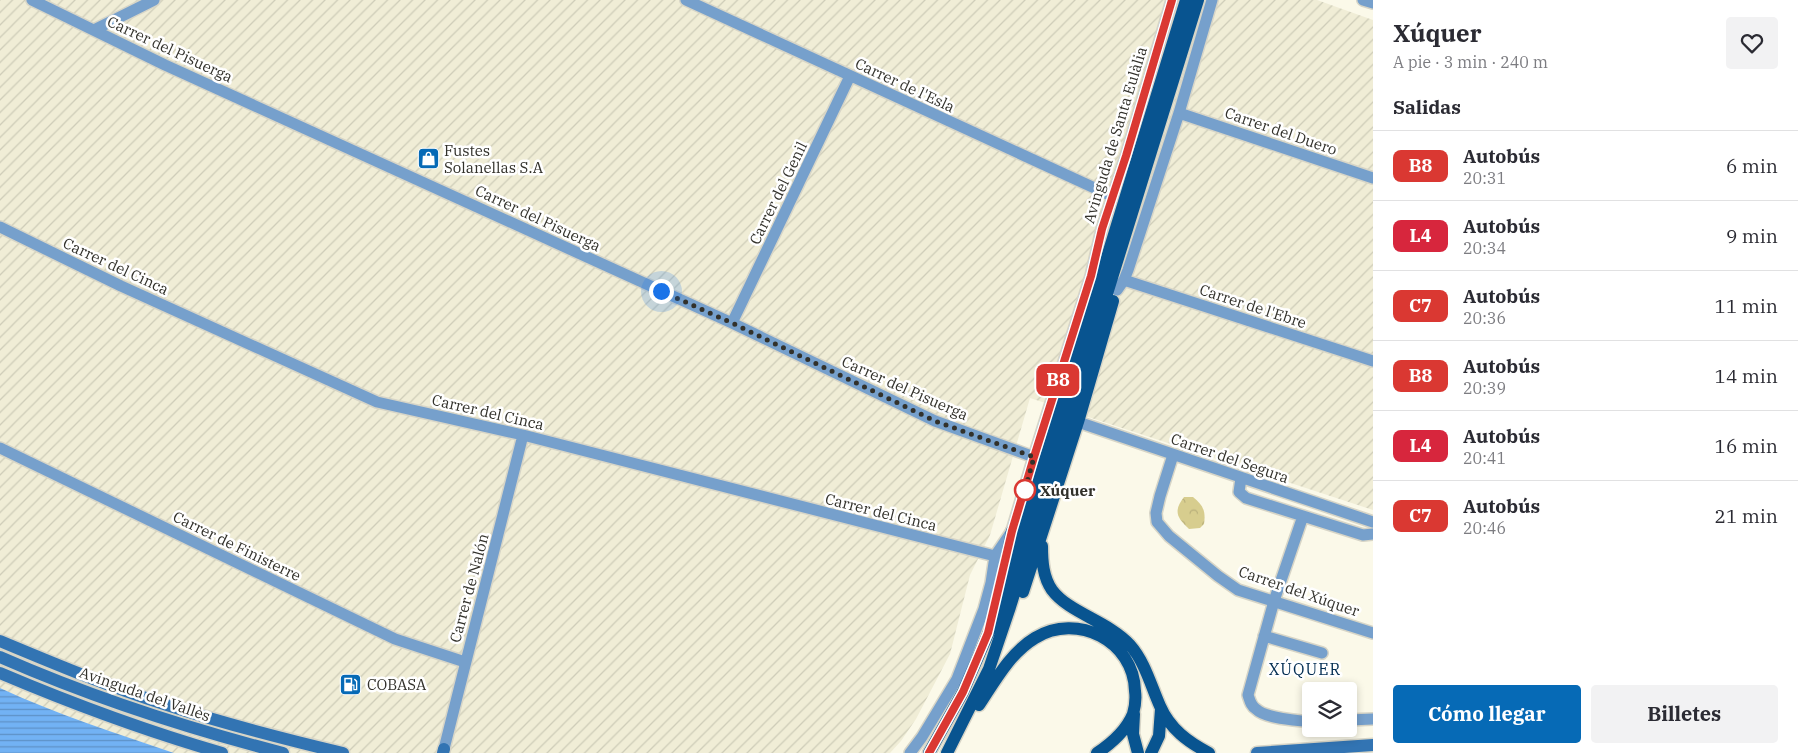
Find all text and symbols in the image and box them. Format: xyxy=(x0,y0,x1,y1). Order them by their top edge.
street label: Carrer del Pisuerga xyxy=(104,12,236,86)
text: Xúquer xyxy=(1393,17,1481,49)
button: heart xyxy=(1726,17,1778,69)
street label: Avinguda de Santa Eulàlia xyxy=(1079,44,1151,226)
text: A pie · 3 min · 240 m xyxy=(1393,52,1548,72)
street label: Carrer de l'Esla xyxy=(852,54,958,116)
text: Salidas xyxy=(1393,95,1461,119)
street label: Carrer del Duero xyxy=(1222,103,1340,159)
street label: Carrer del Genil xyxy=(745,138,811,248)
place label: Fustes Solanellas S.A xyxy=(444,141,544,177)
text: Autobús xyxy=(1463,144,1540,168)
shop icon: Fustes Solanellas S.A xyxy=(416,147,440,171)
text: B8 xyxy=(1409,154,1432,177)
text: 6 min xyxy=(1726,154,1778,178)
text: 20:31 xyxy=(1463,168,1506,188)
street label: Carrer del Pisuerga xyxy=(472,181,604,255)
text: Autobús xyxy=(1463,214,1540,238)
text: L4 xyxy=(1410,224,1431,247)
text: 9 min xyxy=(1726,224,1778,248)
street label: Carrer del Cinca xyxy=(60,233,172,299)
text: 20:34 xyxy=(1463,238,1506,258)
your location xyxy=(649,279,674,304)
street label: Carrer de l'Ebre xyxy=(1197,280,1309,332)
text: Autobús xyxy=(1463,284,1540,308)
text: C7 xyxy=(1409,294,1432,317)
text: 11 min xyxy=(1715,294,1778,318)
text: 20:36 xyxy=(1463,308,1506,328)
street label: Carrer del Pisuerga xyxy=(839,352,971,424)
text: Autobús xyxy=(1463,354,1540,378)
line badge: B8 xyxy=(1036,364,1080,396)
text: B8 xyxy=(1409,364,1432,387)
text: 14 min xyxy=(1715,364,1778,388)
text: B8 xyxy=(1046,368,1070,391)
text: 20:39 xyxy=(1463,378,1506,398)
street label: Carrer del Cinca xyxy=(430,390,546,434)
text: Autobús xyxy=(1463,424,1540,448)
street label: Carrer del Segura xyxy=(1169,429,1291,487)
text: L4 xyxy=(1410,434,1431,457)
text: 16 min xyxy=(1715,434,1778,458)
text: 20:41 xyxy=(1463,448,1506,468)
marker: Xúquer xyxy=(1014,479,1036,501)
place label: Xúquer xyxy=(1040,481,1096,500)
street label: Carrer del Cinca xyxy=(823,489,939,535)
text: Autobús xyxy=(1463,494,1540,518)
text: C7 xyxy=(1409,504,1432,527)
text: 21 min xyxy=(1715,504,1778,528)
street label: Carrer de Finisterre xyxy=(170,507,304,585)
text: 20:46 xyxy=(1463,518,1506,538)
street label: Carrer de Nalón xyxy=(445,531,493,645)
street label: Carrer del Xúquer xyxy=(1236,561,1362,621)
district label: XÚQUER xyxy=(1269,658,1341,679)
street label: Avinguda del Vallès xyxy=(77,663,213,725)
fuel station icon: COBASA xyxy=(339,672,363,696)
place label: COBASA xyxy=(367,675,427,694)
map controls xyxy=(1302,682,1357,737)
button: layers xyxy=(1302,682,1357,737)
button: Cómo llegar xyxy=(1393,685,1581,743)
button: Billetes xyxy=(1591,685,1778,743)

